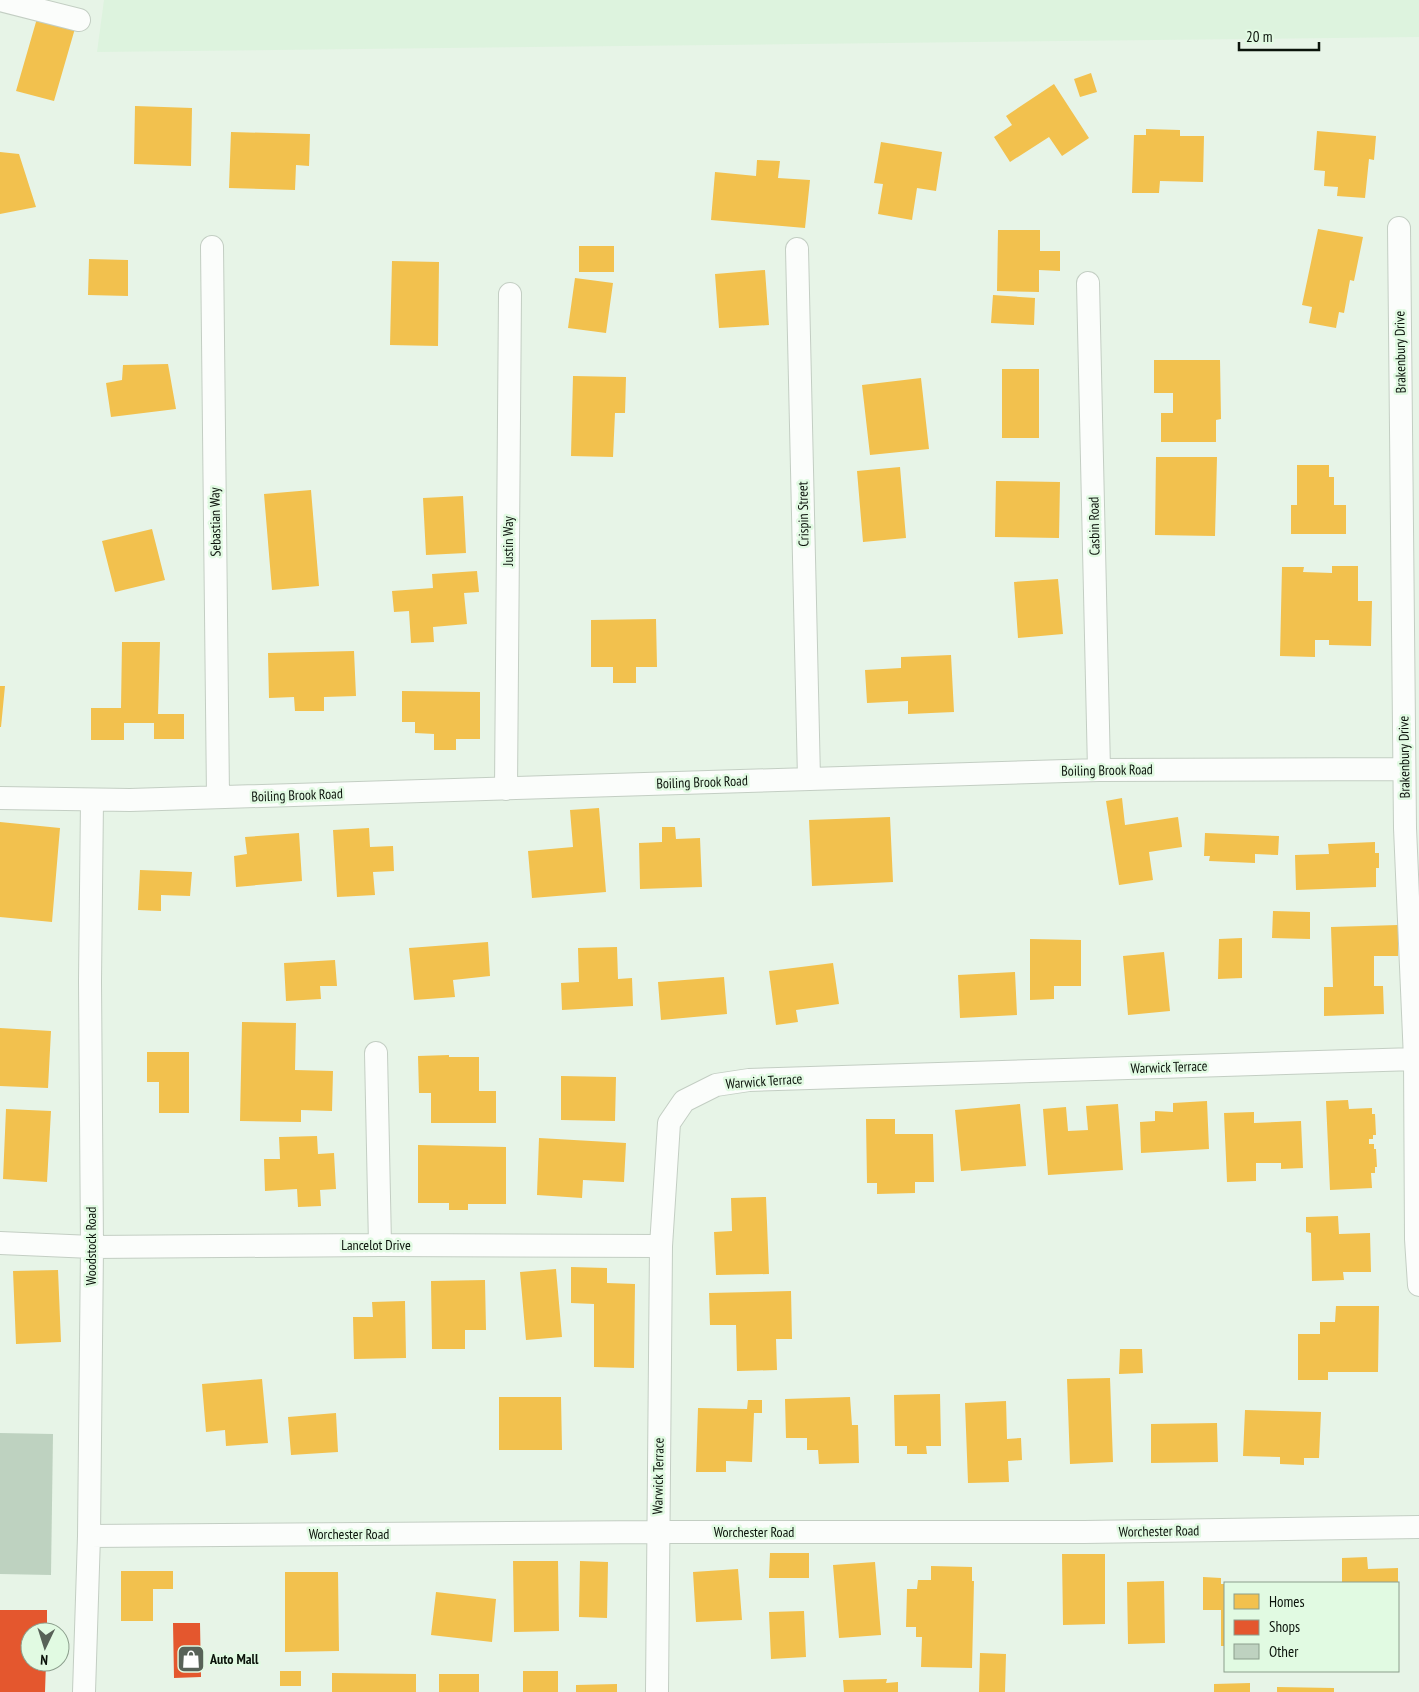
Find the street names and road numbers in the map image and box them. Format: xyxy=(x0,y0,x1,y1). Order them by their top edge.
street label: Brakenbury Drive xyxy=(1390,310,1410,393)
street label: Crispin Street xyxy=(793,481,813,547)
street label: Sebastian Way xyxy=(205,486,225,557)
street label: Casbin Road xyxy=(1084,497,1104,555)
street label: Justin Way xyxy=(499,515,517,567)
street label: Brakenbury Drive xyxy=(1394,715,1414,798)
street label: Boiling Brook Road xyxy=(1061,760,1153,780)
street label: Boiling Brook Road xyxy=(656,771,748,793)
street label: Boiling Brook Road xyxy=(251,784,343,806)
street label: Warwick Terrace xyxy=(1130,1057,1208,1077)
street label: Warwick Terrace xyxy=(725,1069,803,1093)
street label: Woodstock Road xyxy=(82,1207,100,1285)
street label: Lancelot Drive xyxy=(341,1236,411,1254)
street label: Warwick Terrace xyxy=(648,1437,668,1515)
street label: Worchester Road xyxy=(1119,1521,1199,1541)
street label: Worchester Road xyxy=(714,1523,794,1541)
street label: Worchester Road xyxy=(309,1525,389,1543)

